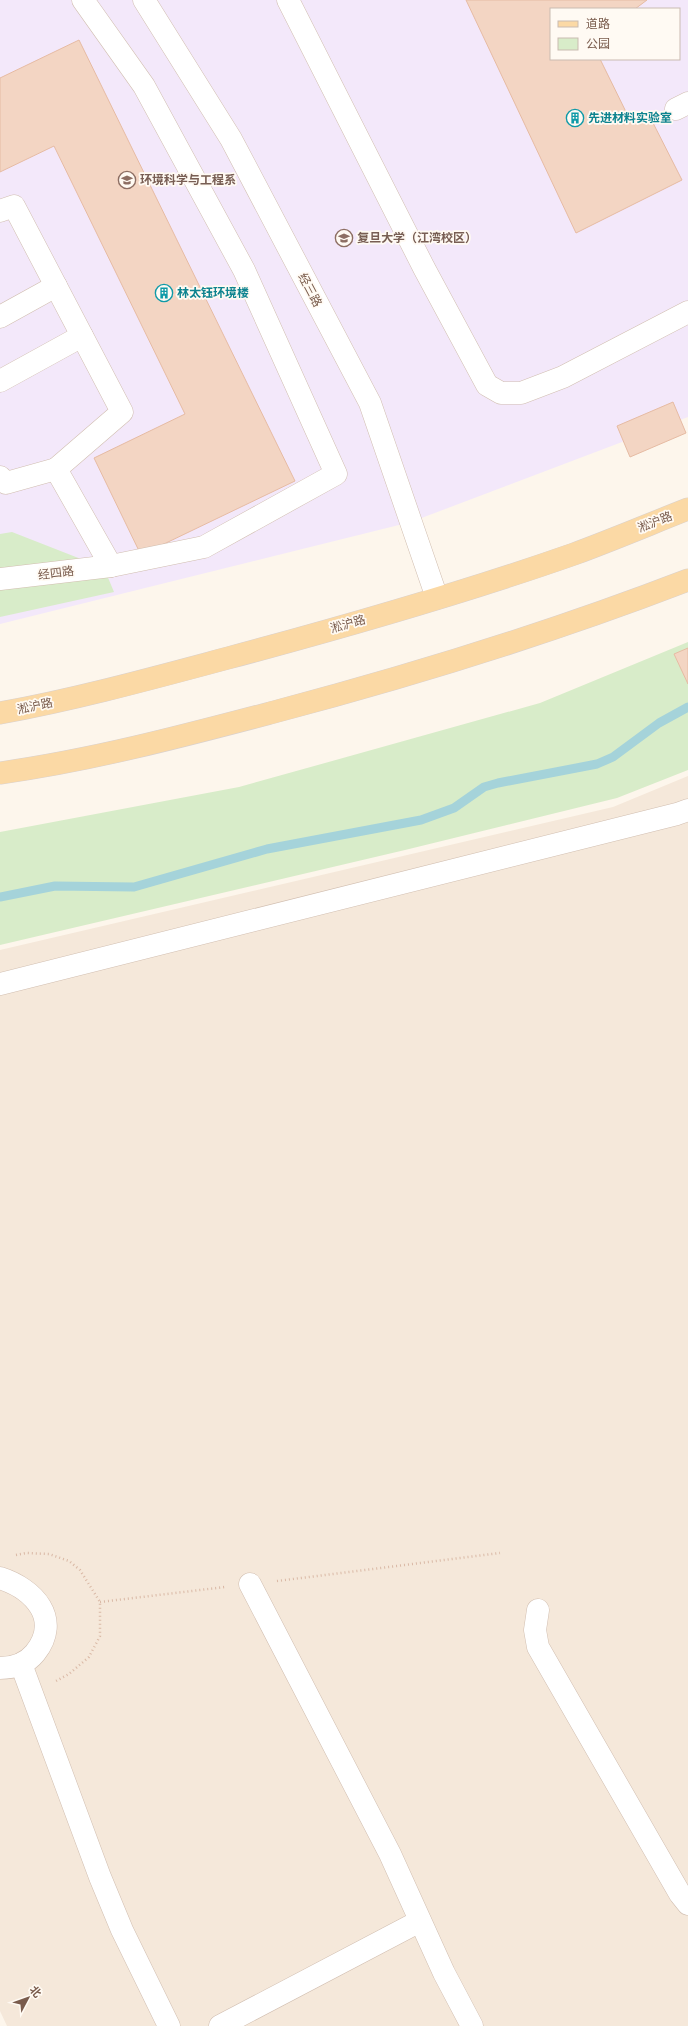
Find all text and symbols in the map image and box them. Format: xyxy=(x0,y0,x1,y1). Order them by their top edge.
legend xyxy=(550,8,680,60)
text: 道路 xyxy=(586,17,610,31)
text: 公园 xyxy=(586,37,610,51)
building icon: 先进材料实验室 xyxy=(565,108,585,128)
place label: 先进材料实验室 xyxy=(588,111,672,125)
school or university icon: 环境科学与工程系 xyxy=(117,170,137,190)
place label: 环境科学与工程系 xyxy=(140,173,236,187)
school or university icon: 复旦大学（江湾校区） xyxy=(334,228,354,248)
place label: 复旦大学（江湾校区） xyxy=(357,231,477,245)
street label: 经三路 xyxy=(295,271,325,309)
building icon: 林太钰环境楼 xyxy=(154,283,174,303)
place label: 林太钰环境楼 xyxy=(177,286,249,300)
street label: 淞沪路 xyxy=(636,509,674,535)
street label: 经四路 xyxy=(37,564,75,582)
street label: 淞沪路 xyxy=(329,612,367,636)
street label: 淞沪路 xyxy=(16,695,54,717)
north arrow xyxy=(8,1978,48,2018)
text: 北 xyxy=(27,1983,44,2000)

